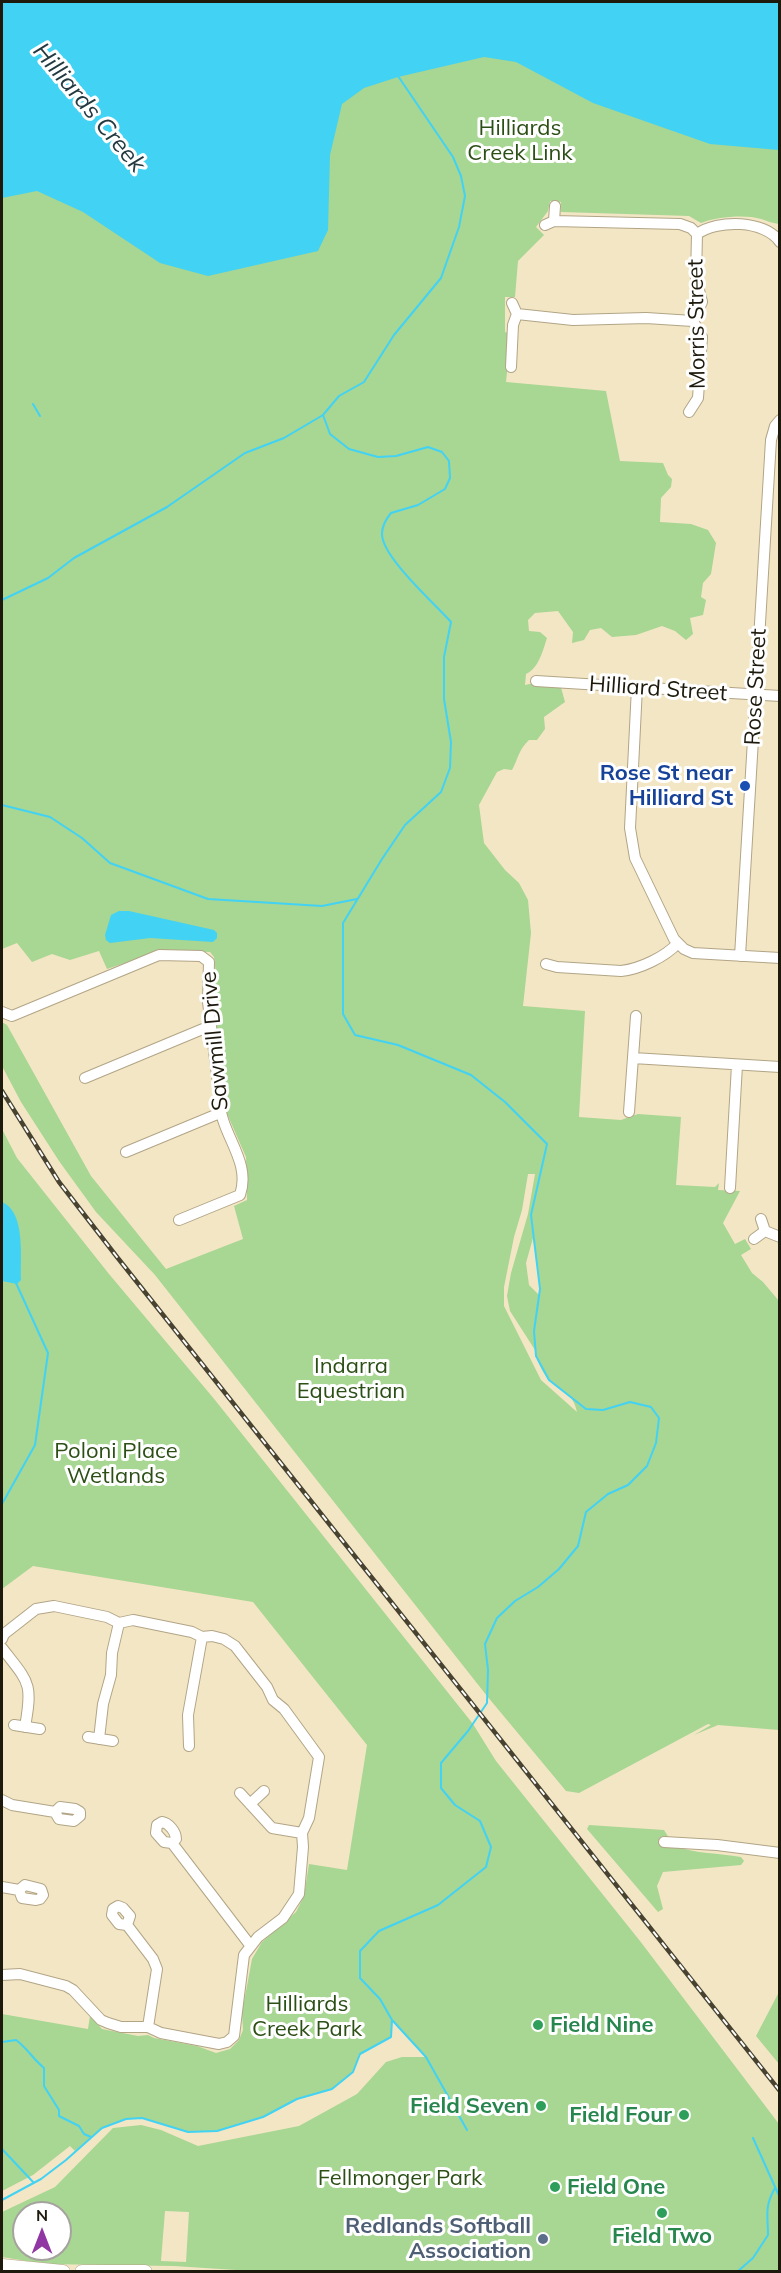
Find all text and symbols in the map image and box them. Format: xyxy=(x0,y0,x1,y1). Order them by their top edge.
water label: Hilliards Creek xyxy=(26,37,152,179)
park label: Hilliards Creek Link xyxy=(467,115,573,166)
street label: Morris Street xyxy=(683,259,711,389)
street label: Rose Street xyxy=(740,628,772,746)
street label: Hilliard Street xyxy=(588,671,728,707)
place label: Rose St near Hilliard St xyxy=(600,760,733,812)
marker: Rose St near Hilliard St xyxy=(738,779,752,793)
street label: Sawmill Drive xyxy=(196,970,234,1112)
park label: Indarra Equestrian xyxy=(297,1353,405,1404)
park label: Poloni Place Wetlands xyxy=(54,1438,178,1490)
park label: Hilliards Creek Park xyxy=(252,1991,362,2042)
place label: Field Nine xyxy=(550,2012,653,2038)
marker: Field Nine xyxy=(531,2018,545,2032)
place label: Field Seven xyxy=(410,2093,529,2119)
marker: Field Seven xyxy=(534,2099,548,2113)
place label: Field Four xyxy=(569,2102,672,2128)
marker: Field Four xyxy=(677,2108,691,2122)
park label: Fellmonger Park xyxy=(318,2165,482,2191)
place label: Field One xyxy=(567,2174,665,2200)
marker: Field One xyxy=(548,2180,562,2194)
north arrow xyxy=(12,2201,72,2261)
text: N xyxy=(36,2205,48,2225)
marker: Field Two xyxy=(655,2206,669,2220)
place label: Redlands Softball Association xyxy=(345,2213,531,2264)
place label: Field Two xyxy=(612,2223,712,2249)
marker: Redlands Softball Association xyxy=(536,2232,550,2246)

